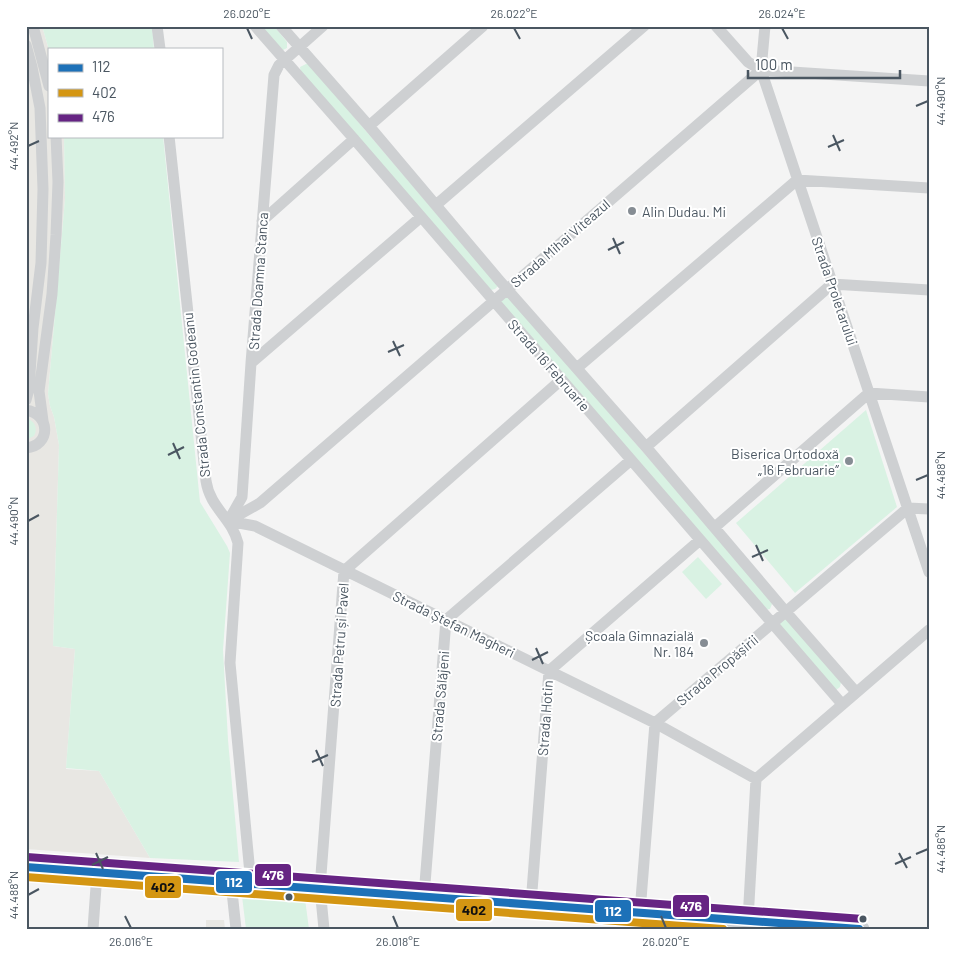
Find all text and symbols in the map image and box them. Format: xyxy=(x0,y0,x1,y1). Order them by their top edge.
text: 26.020°E xyxy=(223,6,271,20)
text: 26.022°E xyxy=(490,6,538,20)
text: 26.024°E xyxy=(758,6,806,20)
legend xyxy=(48,48,222,138)
scale bar xyxy=(748,48,900,80)
text: 100 m xyxy=(755,55,793,73)
text: 112 xyxy=(92,57,111,75)
text: 44.490°N xyxy=(933,77,947,125)
text: 402 xyxy=(92,83,117,101)
text: 476 xyxy=(92,107,115,125)
text: 44.492°N xyxy=(6,122,20,170)
street label: Strada Mihai Viteazul xyxy=(507,195,613,291)
place label: Alin Dudau. Mi xyxy=(642,203,726,220)
marker: Alin Dudau. Mi xyxy=(626,205,638,217)
street label: Strada Doamna Stanca xyxy=(245,212,271,350)
street label: Strada Proletarului xyxy=(808,234,862,348)
street label: Strada Constantin Godeanu xyxy=(179,312,213,478)
street label: Strada 16 Februarie xyxy=(504,316,594,414)
place label: Biserica Ortodoxă „16 Februarie” xyxy=(731,445,839,478)
text: 44.488°N xyxy=(933,451,947,499)
marker: Biserica Ortodoxă „16 Februarie” xyxy=(843,455,855,467)
text: 44.490°N xyxy=(6,497,20,545)
street label: Strada Petru și Pavel xyxy=(326,582,352,708)
street label: Strada Ștefan Magheri xyxy=(390,587,518,661)
place label: Școala Gimnazială Nr. 184 xyxy=(585,627,694,660)
street label: Strada Propășirii xyxy=(673,631,761,709)
marker: Școala Gimnazială Nr. 184 xyxy=(698,637,710,649)
street label: Strada Sălăjeni xyxy=(428,650,452,742)
street label: Strada Hotin xyxy=(534,679,556,757)
text: 44.486°N xyxy=(933,825,947,873)
line badge: 476 xyxy=(254,863,292,887)
text: 476 xyxy=(262,866,284,883)
line badge: 112 xyxy=(215,870,253,894)
text: 44.488°N xyxy=(6,871,20,919)
text: 112 xyxy=(225,873,243,890)
line badge: 402 xyxy=(144,875,182,899)
text: 402 xyxy=(151,878,175,895)
unlabelled marker xyxy=(284,892,294,902)
line badge: 476 xyxy=(672,894,710,918)
text: 476 xyxy=(680,897,702,914)
line badge: 402 xyxy=(455,898,493,922)
line badge: 112 xyxy=(594,899,632,923)
text: 402 xyxy=(462,901,486,918)
text: 112 xyxy=(604,902,622,919)
unlabelled marker xyxy=(858,914,868,924)
text: 26.016°E xyxy=(109,934,153,948)
text: 26.018°E xyxy=(376,934,420,948)
text: 26.020°E xyxy=(642,934,690,948)

